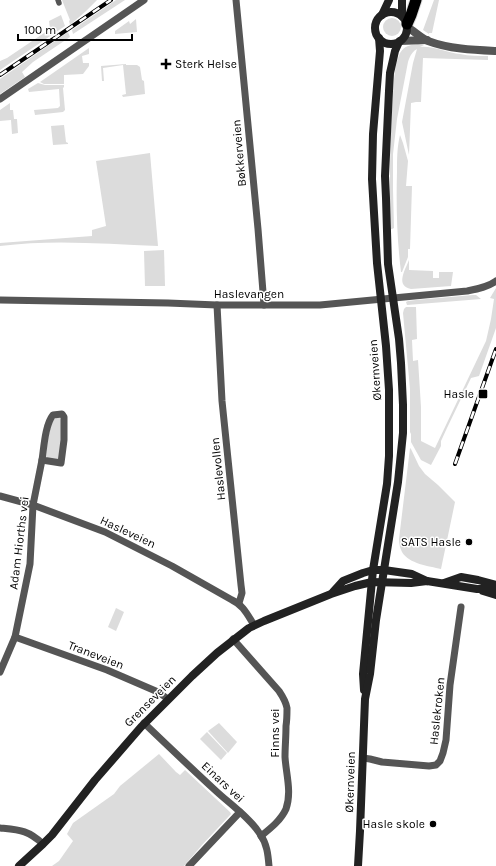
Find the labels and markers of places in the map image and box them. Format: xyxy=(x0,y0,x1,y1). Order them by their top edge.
place label: Sterk Helse xyxy=(175,57,237,71)
marker: Sterk Helse xyxy=(160,58,172,70)
place label: Hasle xyxy=(444,387,474,401)
marker: Hasle xyxy=(477,388,489,400)
place label: SATS Hasle xyxy=(401,535,461,549)
marker: SATS Hasle xyxy=(464,537,474,547)
place label: Hasle skole xyxy=(363,817,425,831)
marker: Hasle skole xyxy=(428,819,438,829)

